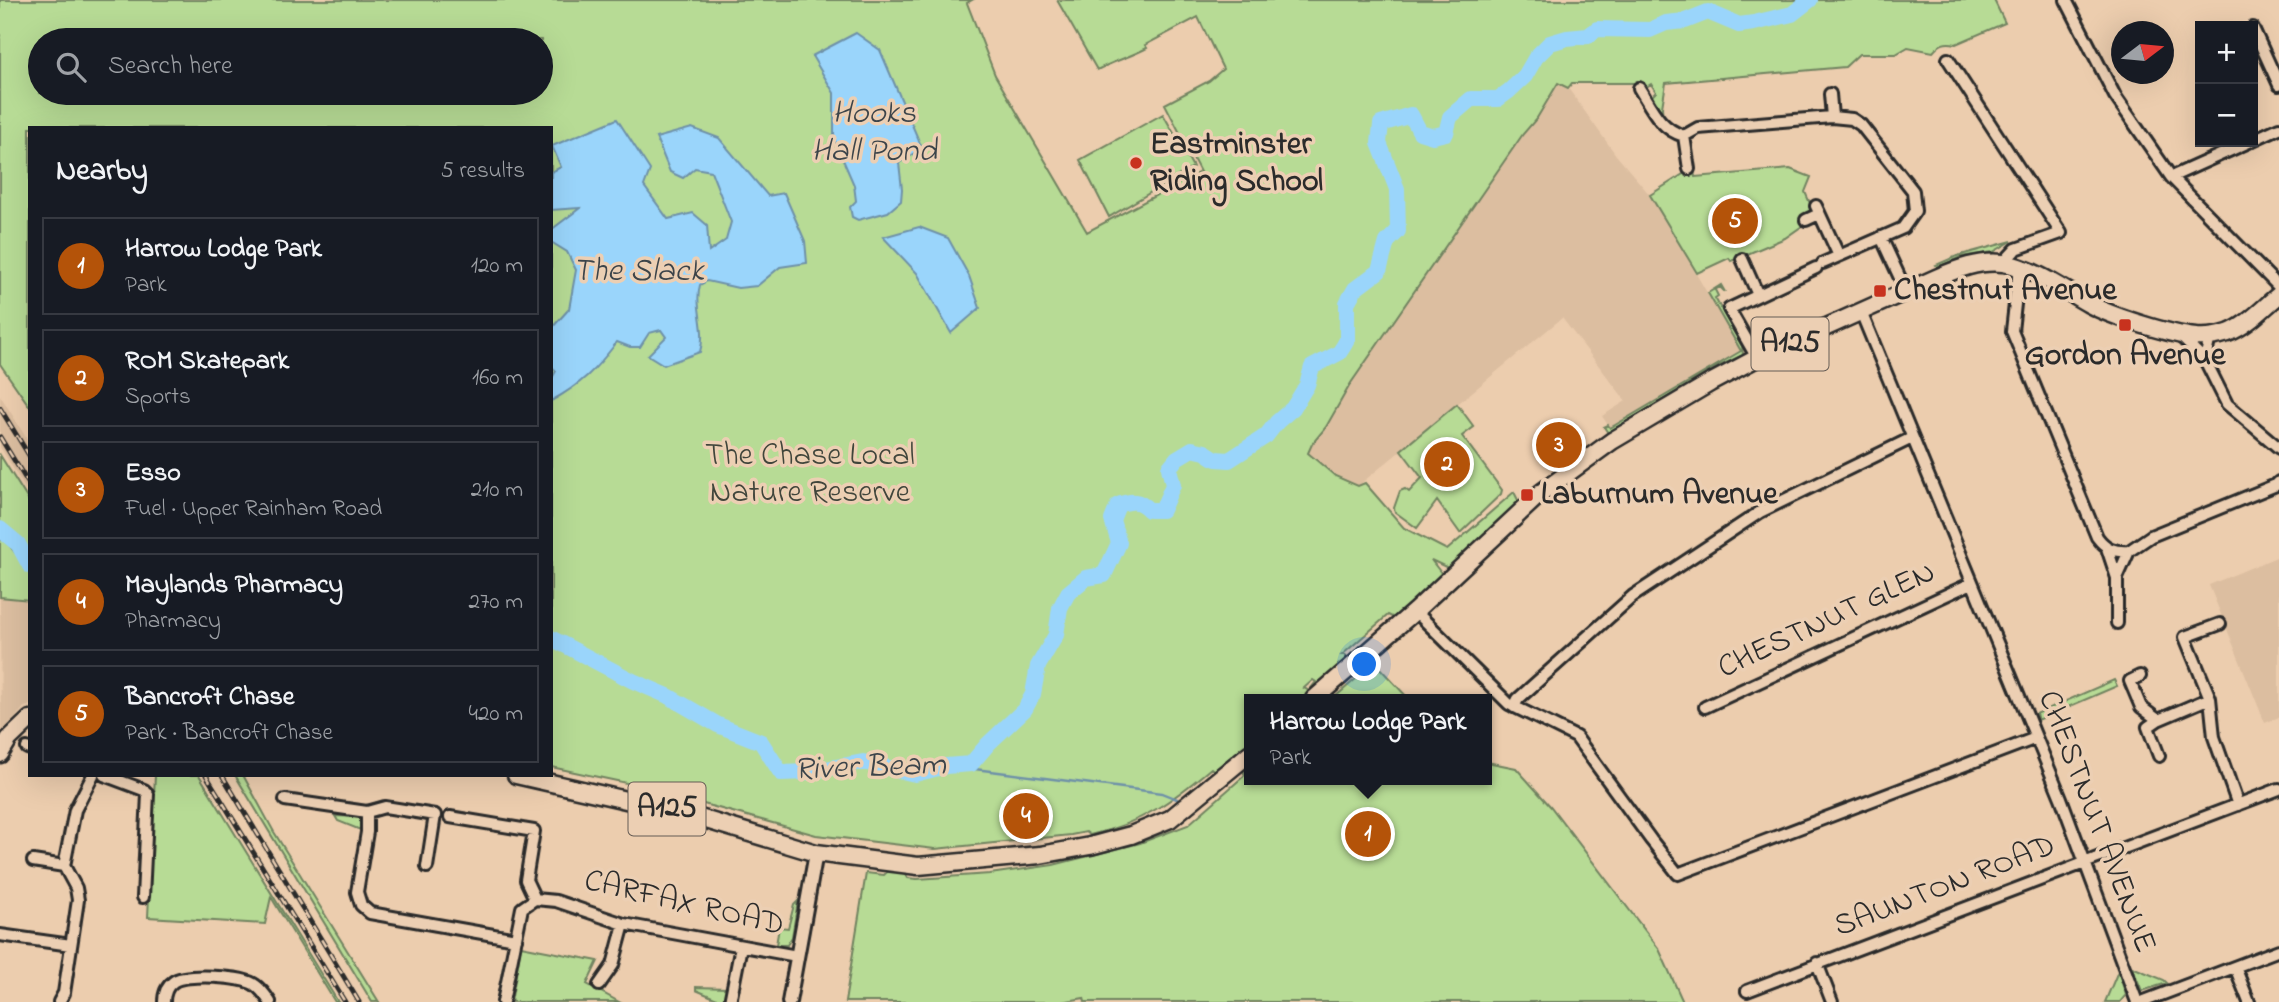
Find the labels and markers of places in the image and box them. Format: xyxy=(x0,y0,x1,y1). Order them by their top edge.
place label: Eastminster Riding School xyxy=(1150,122,1323,207)
marker: Eastminster Riding School xyxy=(1128,155,1144,171)
pin: 5 xyxy=(1712,195,1758,247)
place label: Chestnut Avenue xyxy=(1894,268,2118,315)
marker: Chestnut Avenue xyxy=(1872,283,1888,299)
marker: Gordon Avenue xyxy=(2117,317,2133,333)
place label: Gordon Avenue xyxy=(2025,333,2227,380)
pin: 3 xyxy=(1536,419,1582,471)
pin: 2 xyxy=(1424,438,1470,490)
place label: Laburnum Avenue xyxy=(1541,472,1779,519)
marker: Laburnum Avenue xyxy=(1519,487,1535,503)
pin: 4 xyxy=(1003,790,1049,842)
pin: 1 xyxy=(1345,808,1391,860)

